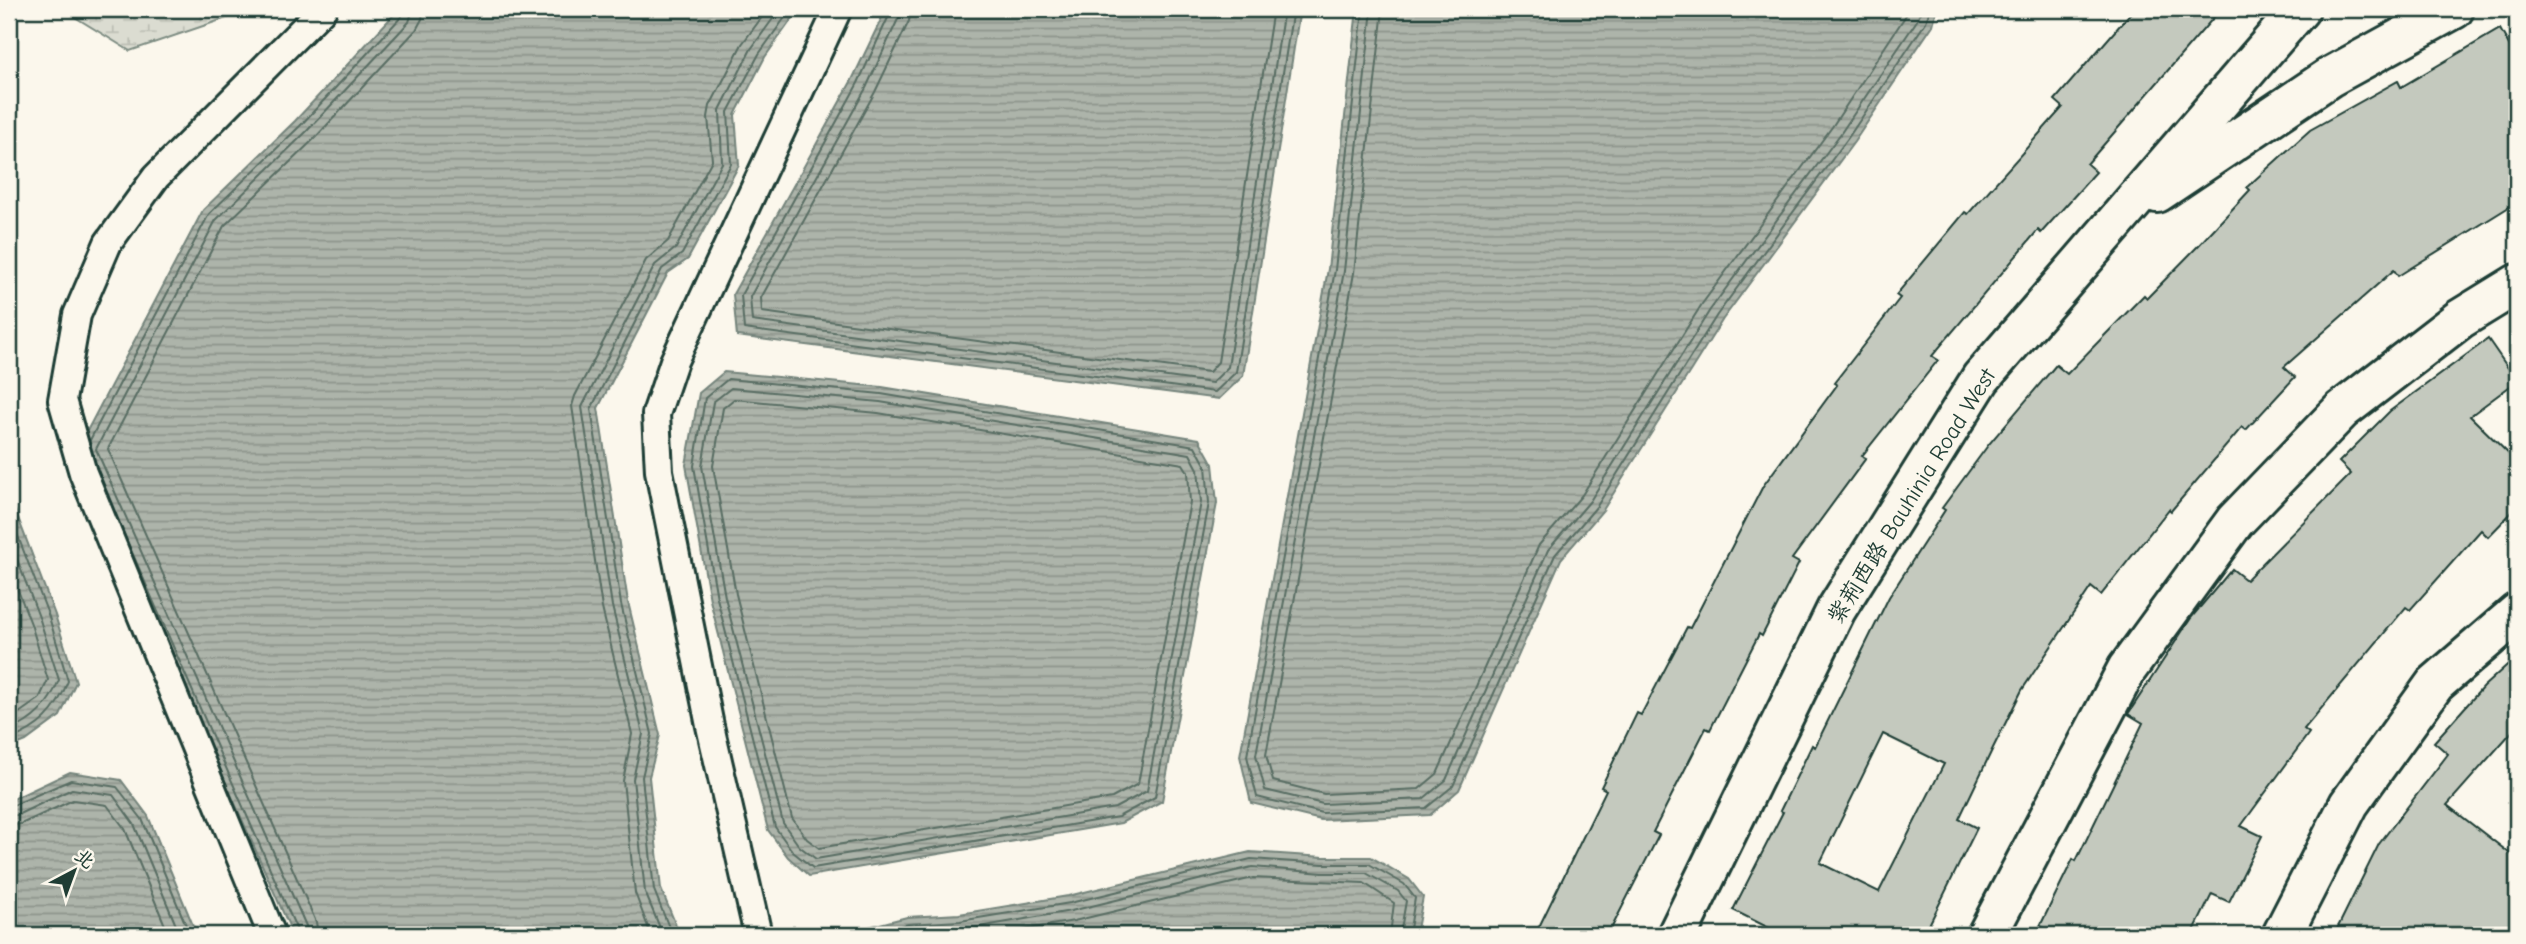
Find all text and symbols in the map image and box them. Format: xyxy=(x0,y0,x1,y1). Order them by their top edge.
street label: 紫荊西路 Bauhinia Road West xyxy=(1822,362,2002,629)
north arrow xyxy=(38,836,108,906)
text: 北 xyxy=(70,844,99,873)

